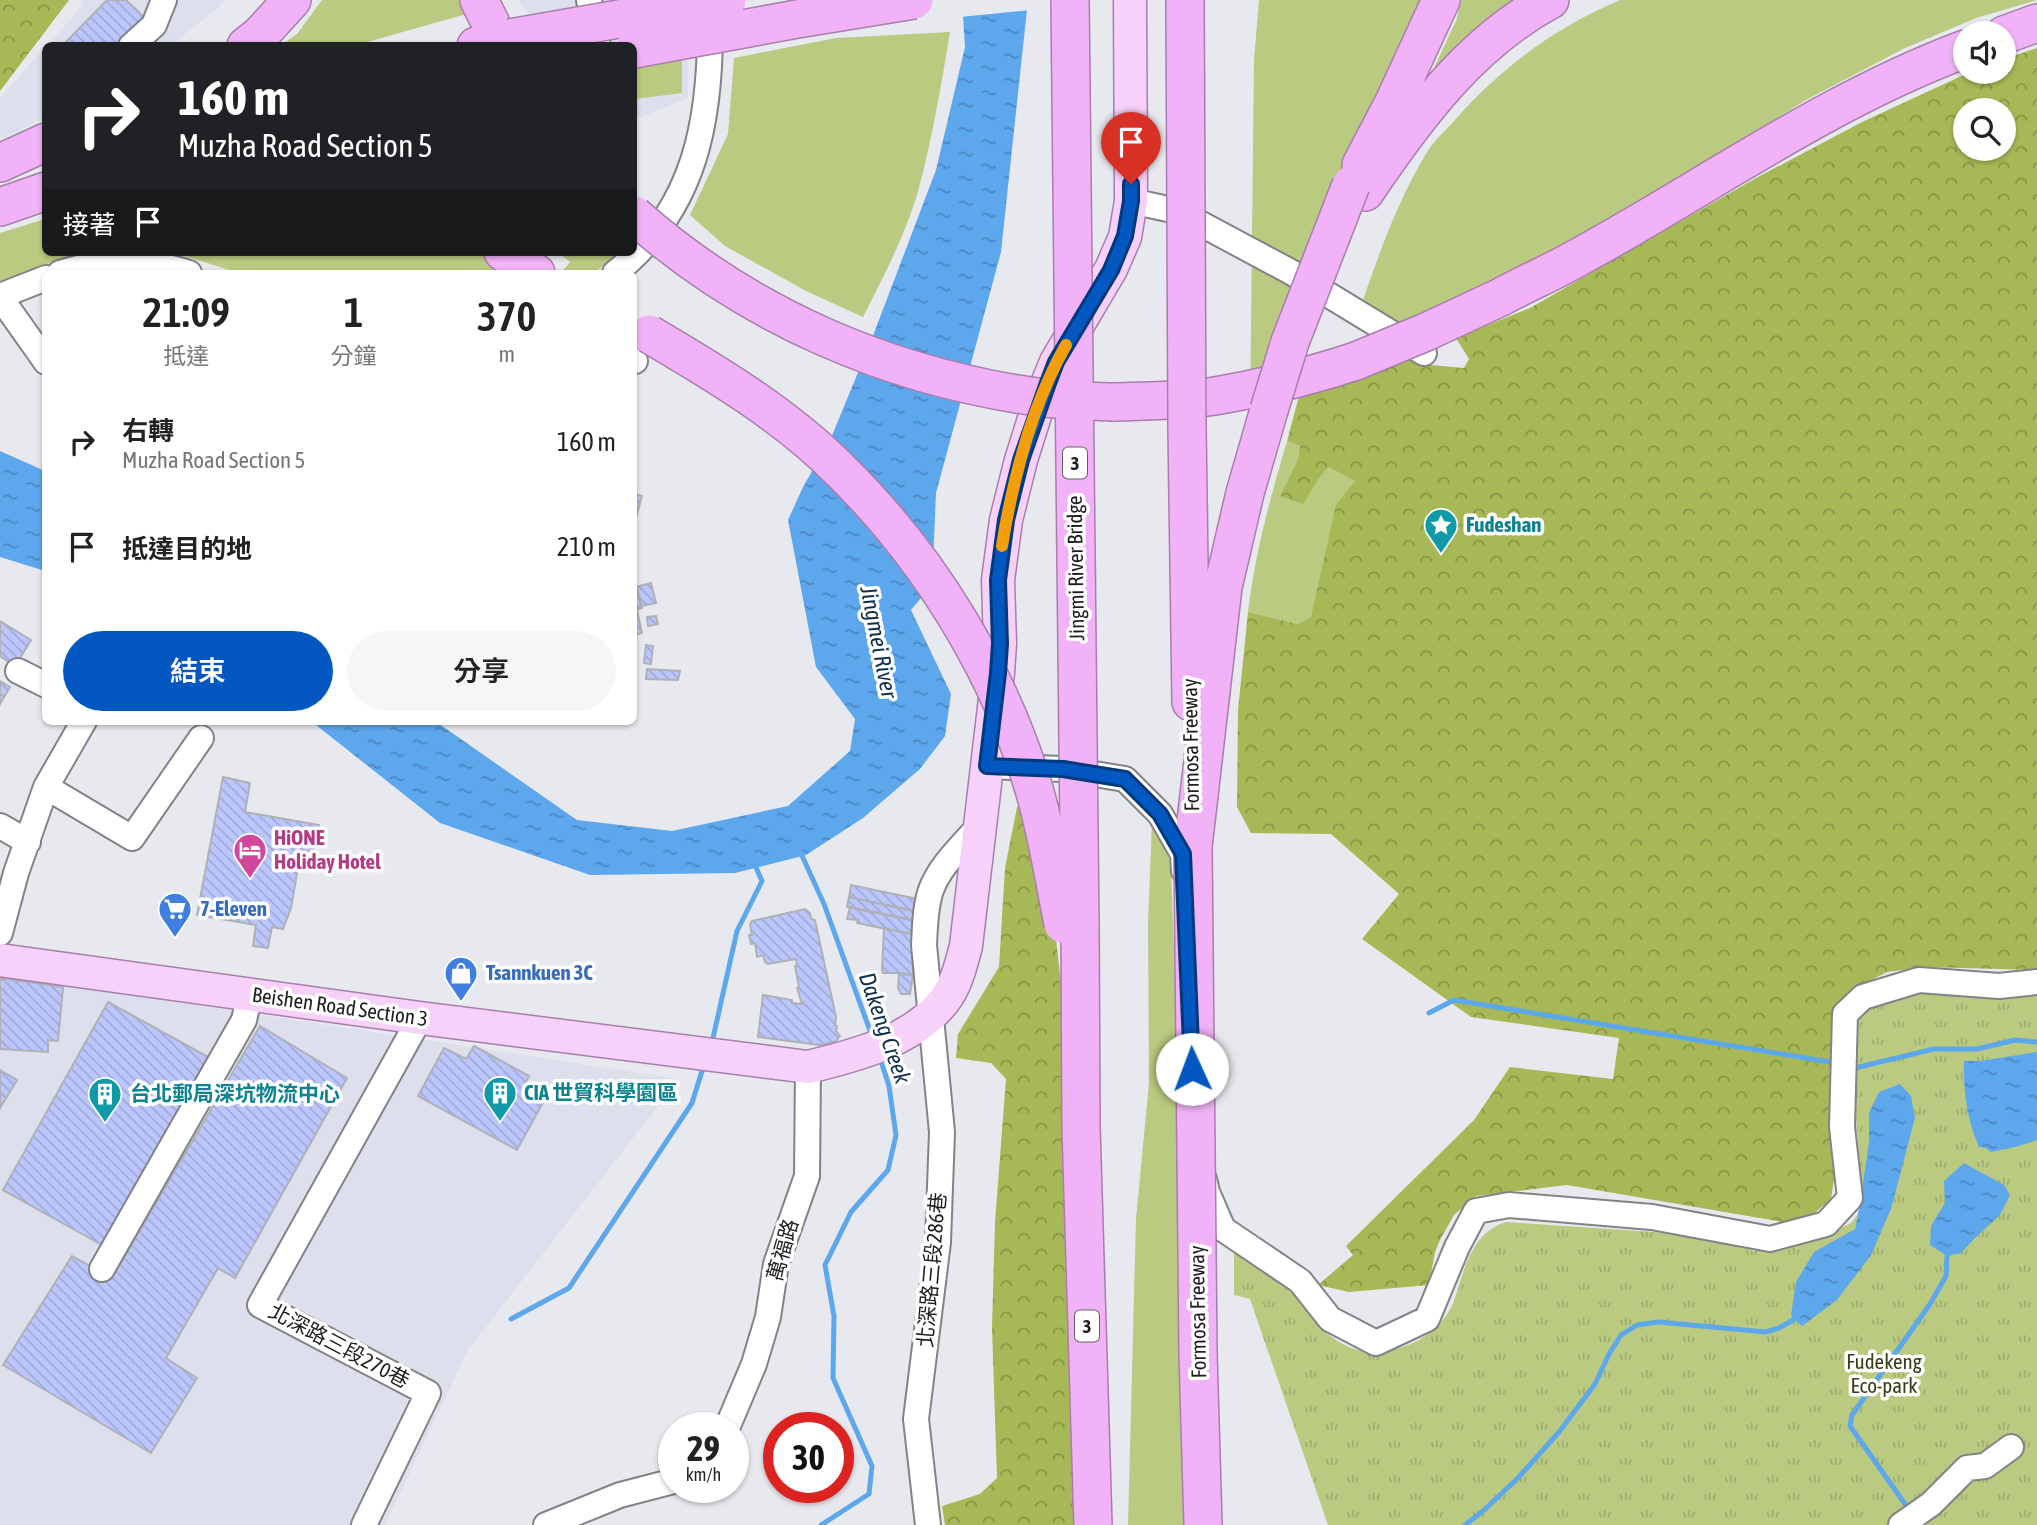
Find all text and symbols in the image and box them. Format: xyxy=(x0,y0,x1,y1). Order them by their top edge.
map controls xyxy=(1953,21,2016,161)
button: sound xyxy=(1953,21,2016,84)
text: 160 m xyxy=(178,69,289,125)
icon: right xyxy=(63,70,154,161)
button: search xyxy=(1953,98,2016,161)
pin xyxy=(1101,112,1161,184)
icon: arrive xyxy=(1112,123,1150,161)
text: Muzha Road Section 5 xyxy=(178,127,433,164)
icon: arrive xyxy=(129,203,167,241)
text: 接著 xyxy=(63,210,115,240)
text: 21:09 xyxy=(143,288,230,336)
text: 1 xyxy=(344,288,363,336)
text: 370 xyxy=(477,292,536,340)
text: m xyxy=(498,341,515,367)
text: 抵達 xyxy=(163,343,209,369)
text: 分鐘 xyxy=(331,343,377,369)
text: 右轉 xyxy=(122,416,174,446)
icon: right xyxy=(63,423,101,461)
text: 160 m xyxy=(557,427,616,457)
text: Muzha Road Section 5 xyxy=(122,447,305,473)
road number: 3 xyxy=(1063,447,1087,478)
street label: Jingmi River Bridge xyxy=(1062,495,1088,641)
place icon: Fudeshan xyxy=(1422,506,1460,555)
place label: Fudeshan xyxy=(1466,512,1541,536)
icon: arrive xyxy=(63,528,101,566)
text: 210 m xyxy=(557,532,616,562)
text: 抵達目的地 xyxy=(122,534,252,564)
water label: Jingmei River xyxy=(855,583,903,701)
button: 結束 xyxy=(63,631,333,711)
button: 分享 xyxy=(347,631,616,711)
street label: Formosa Freeway xyxy=(1177,678,1203,812)
place label: HiONE Holiday Hotel xyxy=(274,825,381,873)
hotel icon: HiONE Holiday Hotel xyxy=(231,831,269,880)
supermarket icon: 7-Eleven xyxy=(156,890,194,939)
place label: 7-Eleven xyxy=(200,896,267,920)
shop icon: Tsannkuen 3C xyxy=(442,954,480,1003)
place label: Tsannkuen 3C xyxy=(486,960,593,984)
water label: Dakeng Creek xyxy=(854,969,916,1088)
street label: Beishen Road Section 3 xyxy=(251,982,430,1030)
position arrow xyxy=(1155,1032,1229,1106)
building icon: CIA 世貿科學園區 xyxy=(481,1074,519,1123)
building icon: 台北郵局深坑物流中心 xyxy=(86,1075,124,1124)
place label: CIA 世貿科學園區 xyxy=(524,1080,678,1104)
place label: 台北郵局深坑物流中心 xyxy=(130,1081,340,1105)
street label: 北深路三段286巷 xyxy=(912,1191,950,1348)
street label: 萬福路 xyxy=(762,1216,802,1283)
street label: Formosa Freeway xyxy=(1184,1245,1210,1379)
street label: 北深路三段270巷 xyxy=(265,1298,414,1392)
road number: 3 xyxy=(1075,1310,1099,1342)
park label: Fudekeng Eco-park xyxy=(1846,1349,1922,1397)
speed limit sign: 30 xyxy=(763,1412,854,1503)
text: 29 xyxy=(687,1428,720,1468)
text: km/h xyxy=(686,1464,721,1485)

